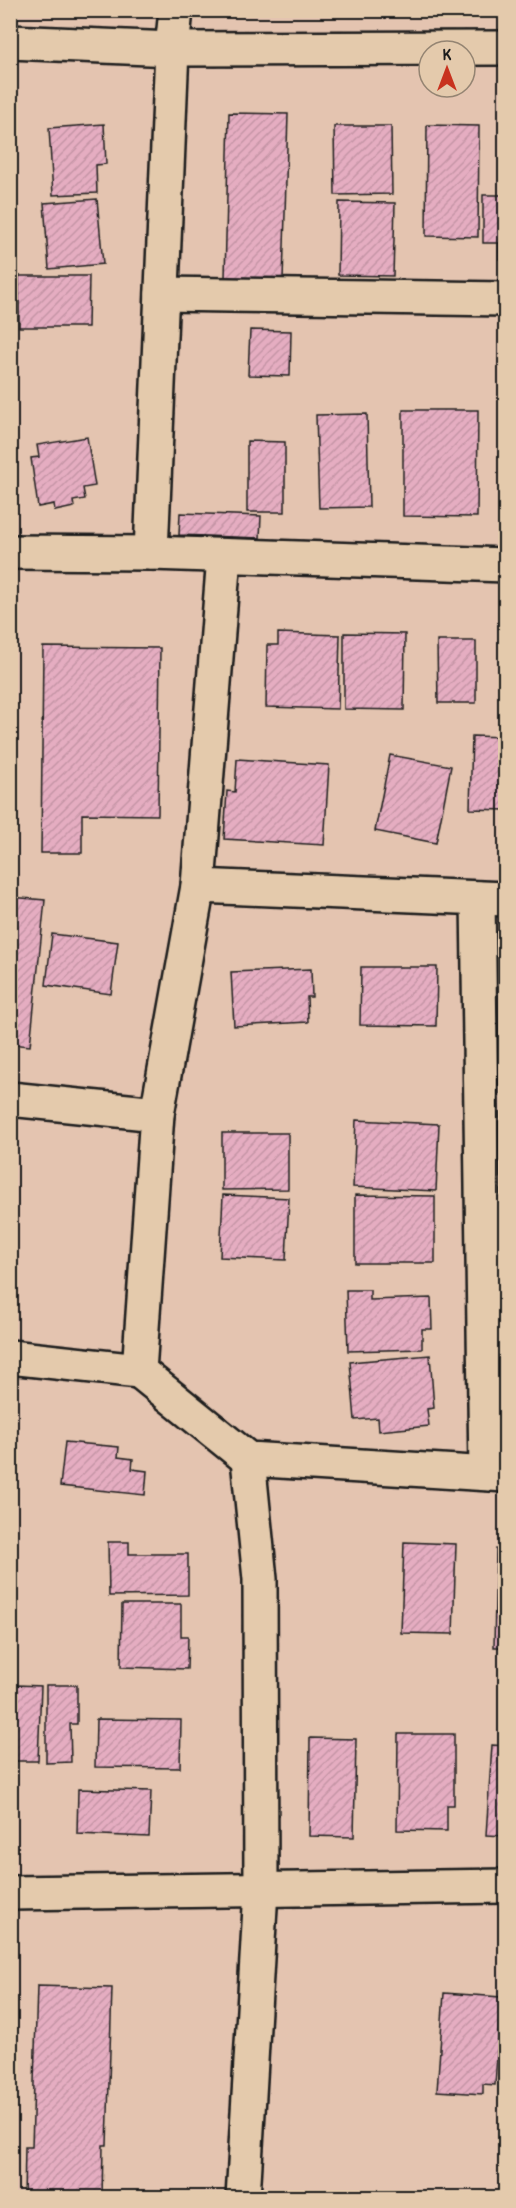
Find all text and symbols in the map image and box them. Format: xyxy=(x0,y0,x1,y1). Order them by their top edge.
north arrow xyxy=(417,39,477,99)
text: K xyxy=(443,43,452,65)

